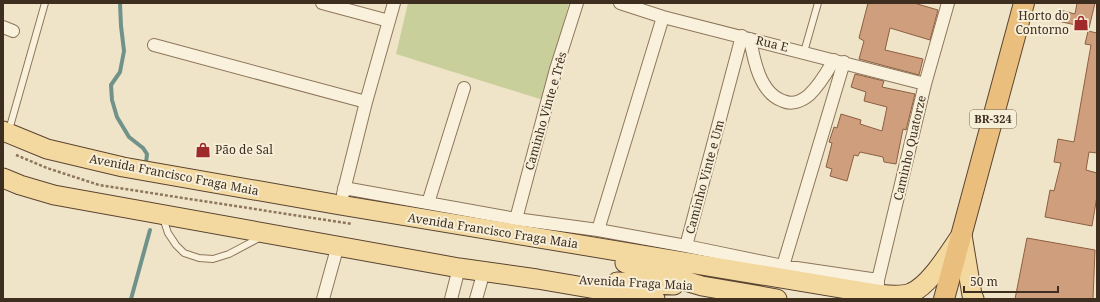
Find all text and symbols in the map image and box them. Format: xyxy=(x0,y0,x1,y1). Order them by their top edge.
place label: Horto do Contorno xyxy=(1016,7,1069,38)
shop icon: Horto do Contorno xyxy=(1072,14,1090,32)
street label: Rua E xyxy=(754,31,790,56)
street label: Caminho Vinte e Três xyxy=(520,50,571,172)
street label: Caminho Quatorze xyxy=(889,94,930,202)
road number: BR-324 xyxy=(970,110,1016,128)
street label: Caminho Vinte e Um xyxy=(681,118,728,236)
shop icon: Pão de Sal xyxy=(194,141,212,159)
place label: Pão de Sal xyxy=(215,141,273,158)
street label: Avenida Francisco Fraga Maia xyxy=(88,150,260,199)
street label: Avenida Francisco Fraga Maia xyxy=(407,209,580,252)
scale bar xyxy=(964,268,1058,294)
street label: Avenida Fraga Maia xyxy=(579,271,694,294)
text: 50 m xyxy=(970,273,998,290)

